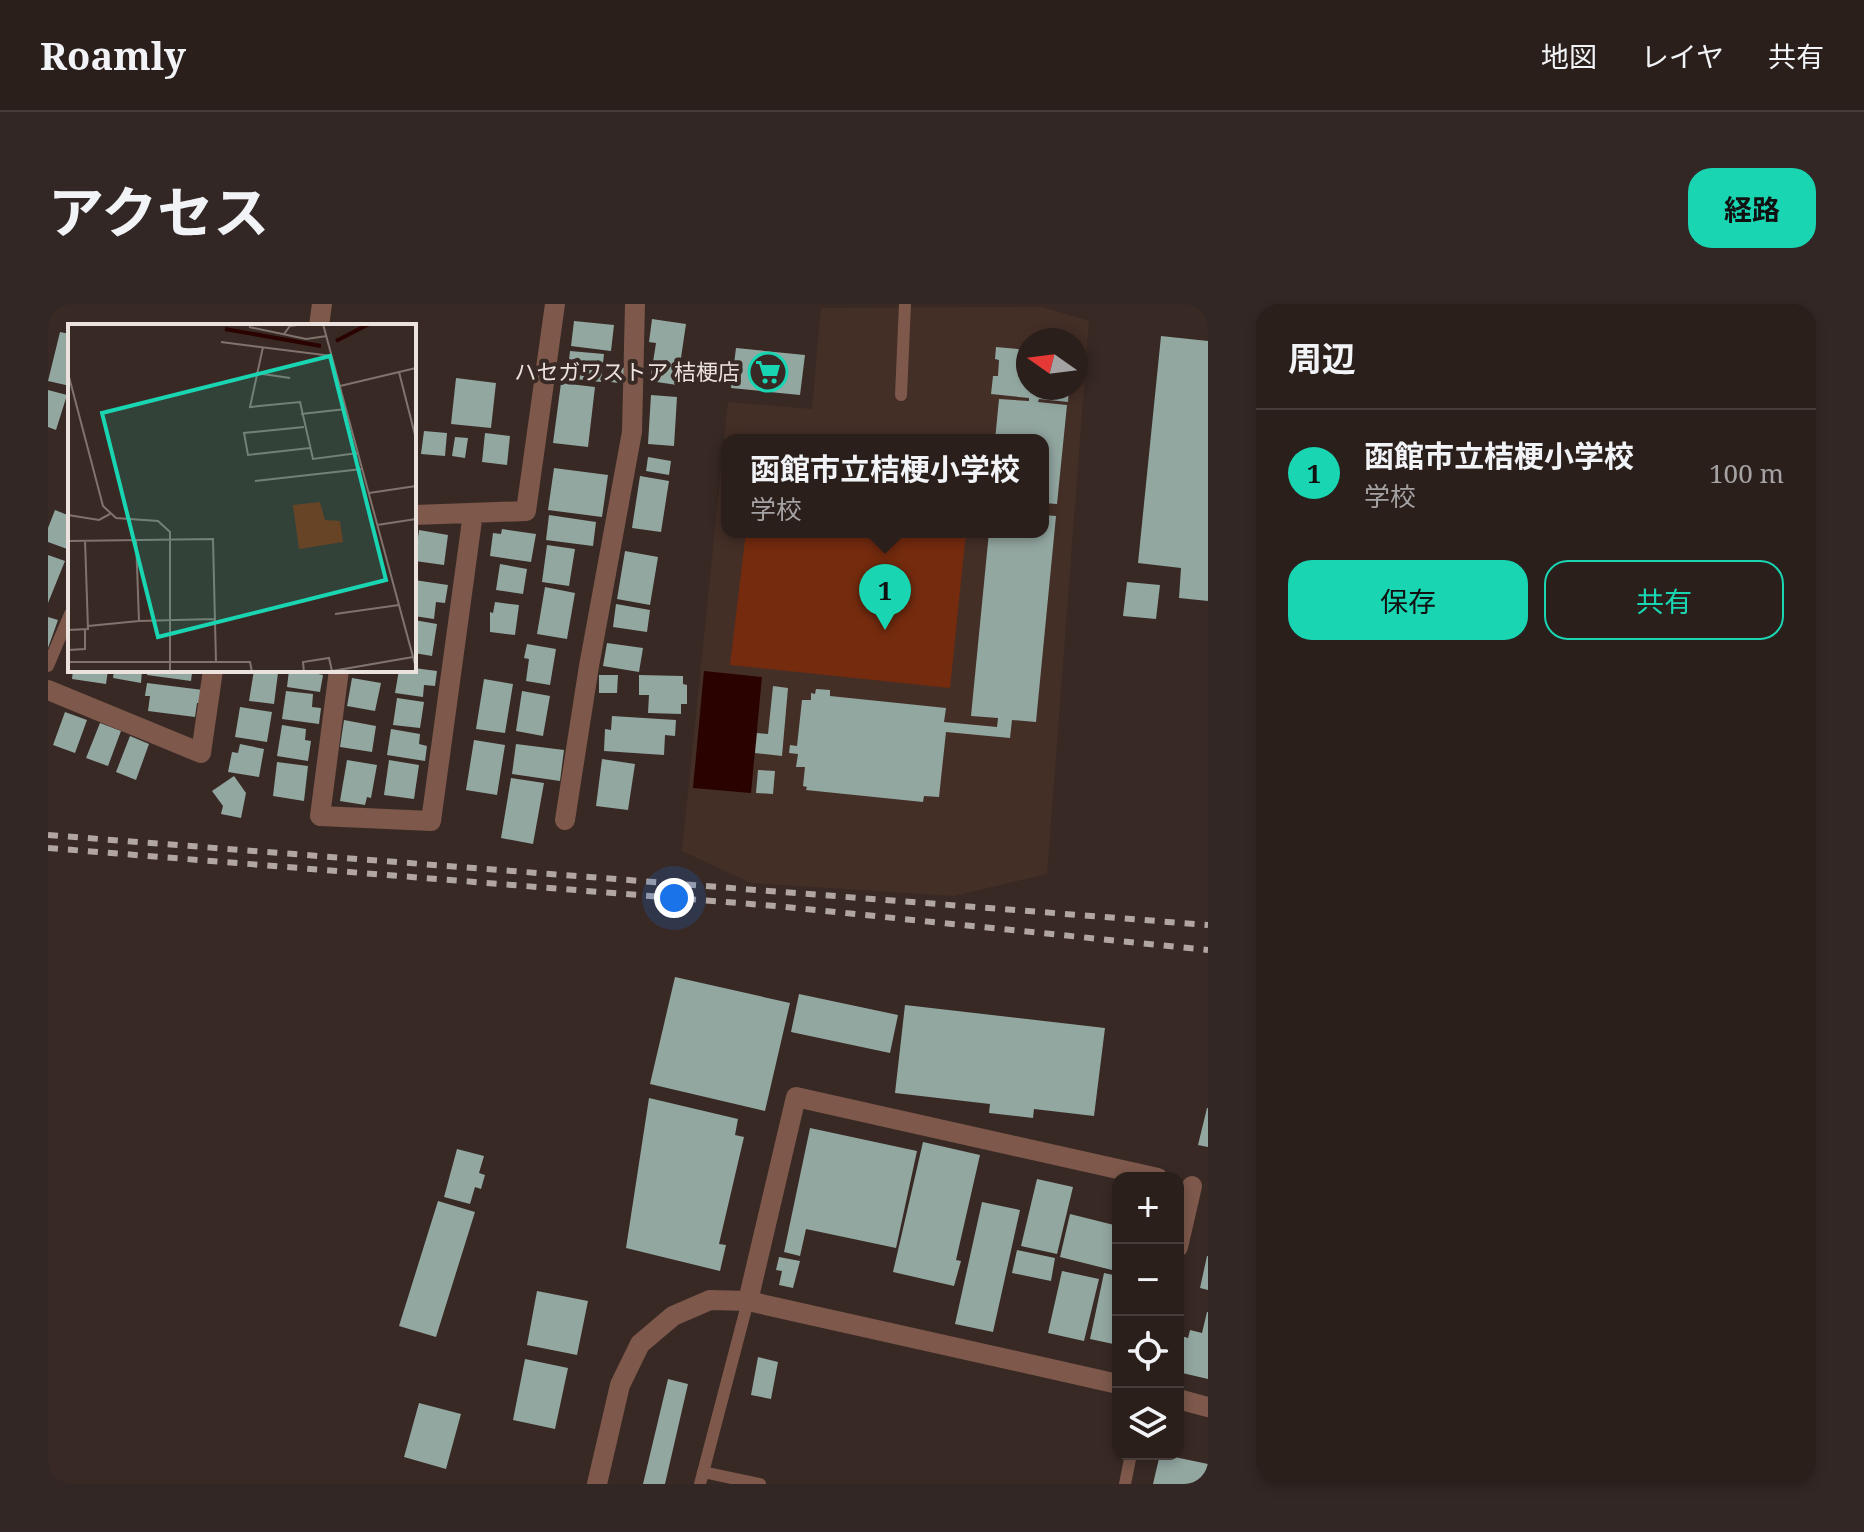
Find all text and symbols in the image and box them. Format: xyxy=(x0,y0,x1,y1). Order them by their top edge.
text: Roamly xyxy=(40,29,186,81)
text: 地図 xyxy=(1541,37,1597,75)
text: レイヤ xyxy=(1641,37,1724,75)
text: 共有 xyxy=(1768,37,1824,75)
button: 経路 xyxy=(1688,168,1816,248)
text: アクセス xyxy=(48,173,269,249)
inset map xyxy=(68,324,416,672)
north arrow xyxy=(1016,328,1088,400)
text: 周辺 xyxy=(1288,335,1356,381)
supermarket icon: ハセガワストア 桔梗店 xyxy=(747,351,789,393)
place label: ハセガワストア 桔梗店 xyxy=(514,356,740,386)
popup xyxy=(721,434,1049,538)
text: 函館市立桔梗小学校 xyxy=(1364,435,1634,476)
text: 函館市立桔梗小学校 xyxy=(750,448,1020,489)
text: 1 xyxy=(1307,455,1321,491)
text: 100 m xyxy=(1709,455,1784,491)
text: 学校 xyxy=(1364,478,1416,514)
text: 学校 xyxy=(750,491,802,527)
button: 保存 xyxy=(1288,560,1528,640)
button: 共有 xyxy=(1544,560,1784,640)
pin: 1 xyxy=(859,564,911,630)
your location xyxy=(654,878,694,918)
map controls xyxy=(1112,1172,1184,1460)
button: + xyxy=(1112,1172,1184,1244)
button: − xyxy=(1112,1244,1184,1316)
button: locate xyxy=(1112,1316,1184,1388)
button: layers xyxy=(1112,1388,1184,1460)

